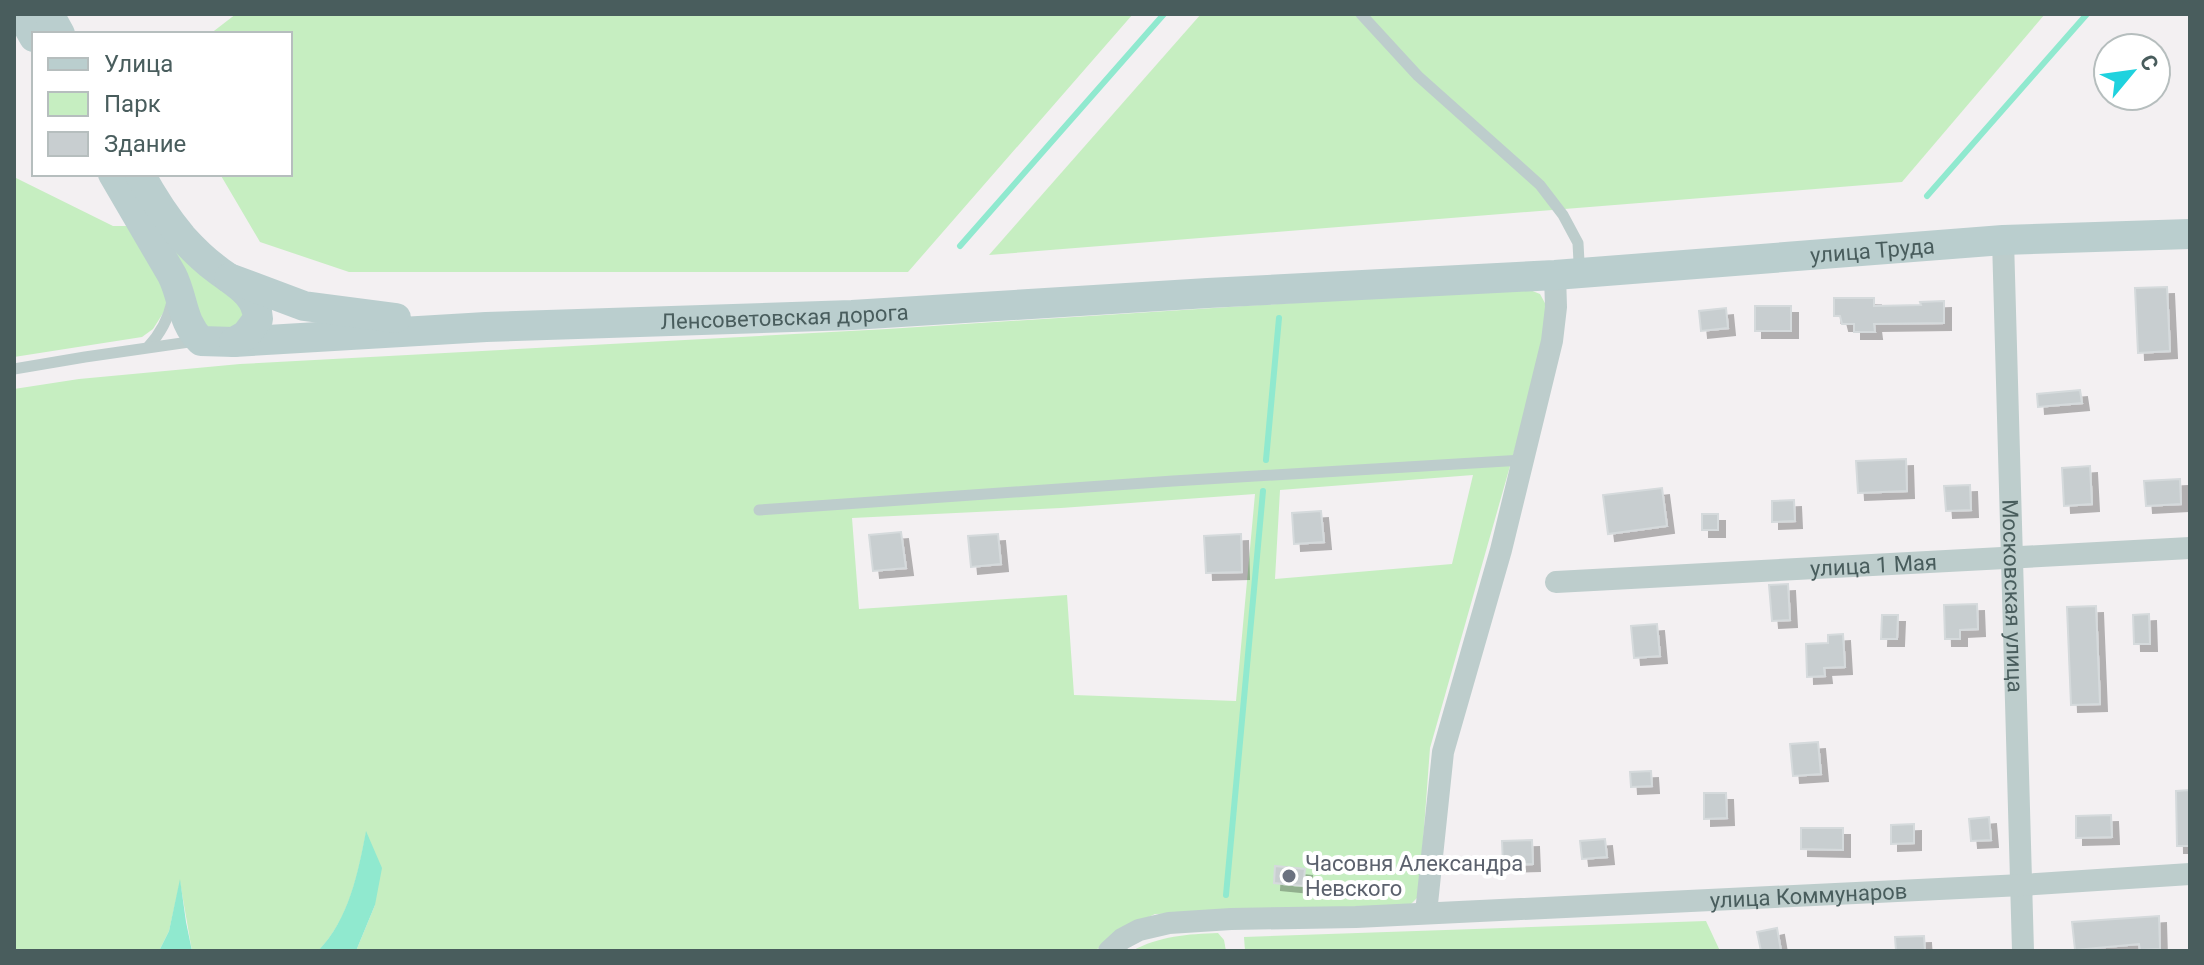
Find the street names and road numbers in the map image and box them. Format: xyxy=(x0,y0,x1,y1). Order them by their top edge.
street label: улица Труда xyxy=(1809,233,1936,268)
street label: Ленсоветовская дорога xyxy=(660,300,909,334)
street label: Московская улица xyxy=(1997,499,2028,693)
street label: улица 1 Мая xyxy=(1810,550,1938,581)
street label: улица Коммунаров xyxy=(1709,879,1908,913)

